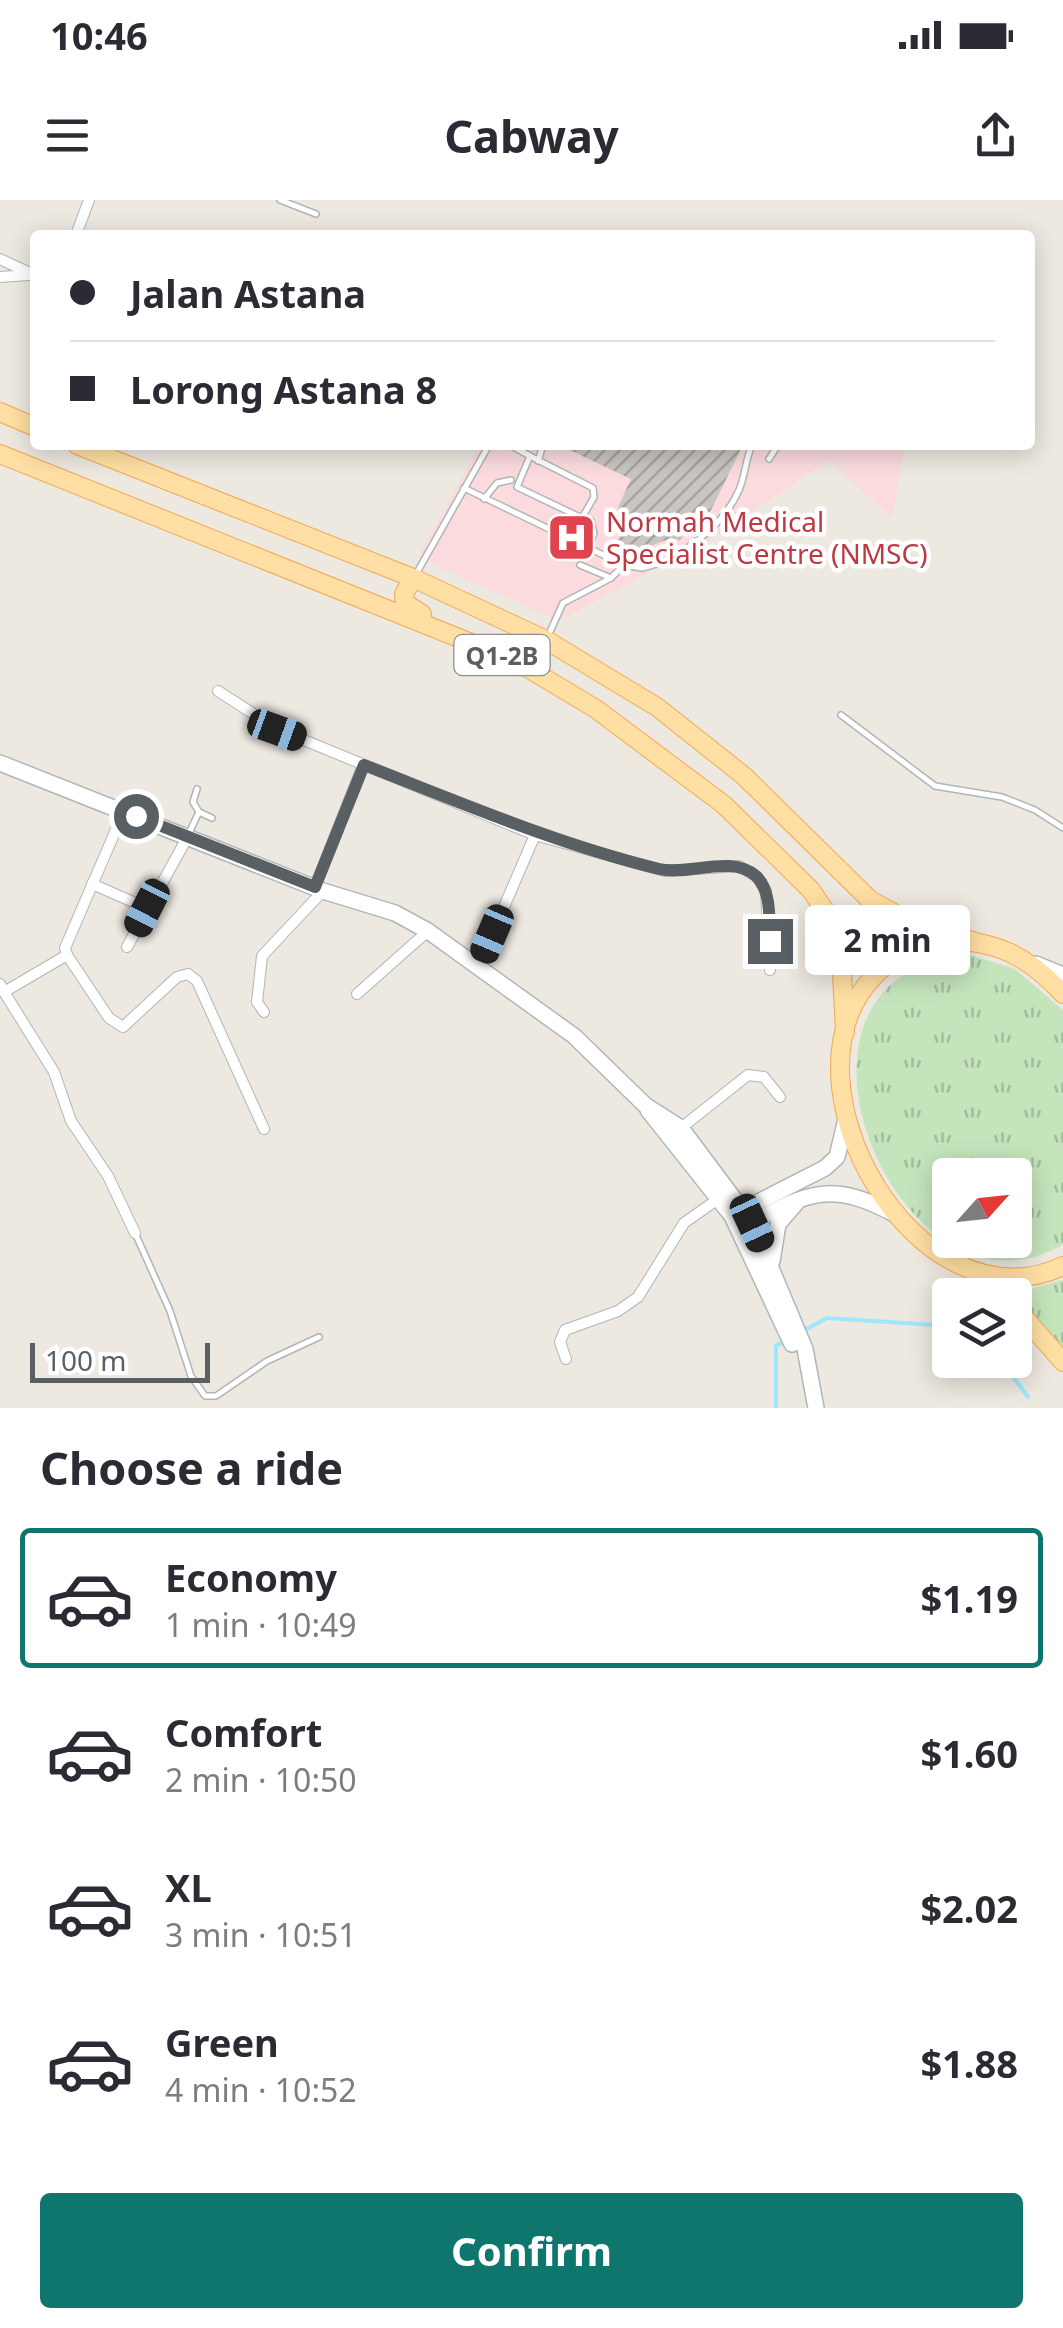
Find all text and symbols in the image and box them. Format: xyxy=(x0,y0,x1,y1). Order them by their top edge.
text: 10:46 xyxy=(50,9,148,61)
text: Cabway xyxy=(444,105,619,166)
icon: menu xyxy=(40,108,95,163)
icon: share xyxy=(968,108,1023,163)
text: Jalan Astana xyxy=(130,267,366,319)
text: Lorong Astana 8 xyxy=(130,363,437,415)
place label: Normah Medical Specialist Centre (NMSC) xyxy=(606,502,928,572)
hospital icon: Normah Medical Specialist Centre (NMSC) xyxy=(545,511,597,563)
road number: Q1-2B xyxy=(454,635,550,675)
car xyxy=(244,706,310,754)
route start xyxy=(114,794,159,839)
car xyxy=(120,874,174,942)
car xyxy=(466,901,518,967)
callout: 2 min xyxy=(805,906,970,976)
text: 2 min xyxy=(843,918,932,961)
route end xyxy=(748,919,793,964)
north arrow xyxy=(932,1158,1032,1258)
map controls xyxy=(932,1158,1032,1378)
car xyxy=(726,1189,778,1257)
button: layers xyxy=(932,1278,1032,1378)
scale bar xyxy=(30,1338,210,1382)
text: 100 m xyxy=(45,1341,127,1379)
text: Choose a ride xyxy=(40,1437,343,1498)
text: Economy xyxy=(165,1551,337,1603)
icon: car xyxy=(45,1553,135,1643)
text: $1.19 xyxy=(920,1572,1018,1624)
text: 1 min · 10:49 xyxy=(165,1603,357,1646)
text: Comfort xyxy=(165,1706,322,1758)
icon: car xyxy=(45,1708,135,1798)
text: $1.60 xyxy=(920,1727,1018,1779)
text: 2 min · 10:50 xyxy=(165,1758,357,1801)
text: XL xyxy=(165,1861,212,1913)
icon: car xyxy=(45,1863,135,1953)
text: $2.02 xyxy=(920,1882,1018,1934)
text: 3 min · 10:51 xyxy=(165,1913,357,1956)
text: Green xyxy=(165,2016,279,2068)
icon: car xyxy=(45,2018,135,2108)
text: $1.88 xyxy=(920,2037,1018,2089)
text: 4 min · 10:52 xyxy=(165,2068,357,2111)
button: Confirm xyxy=(40,2193,1023,2308)

